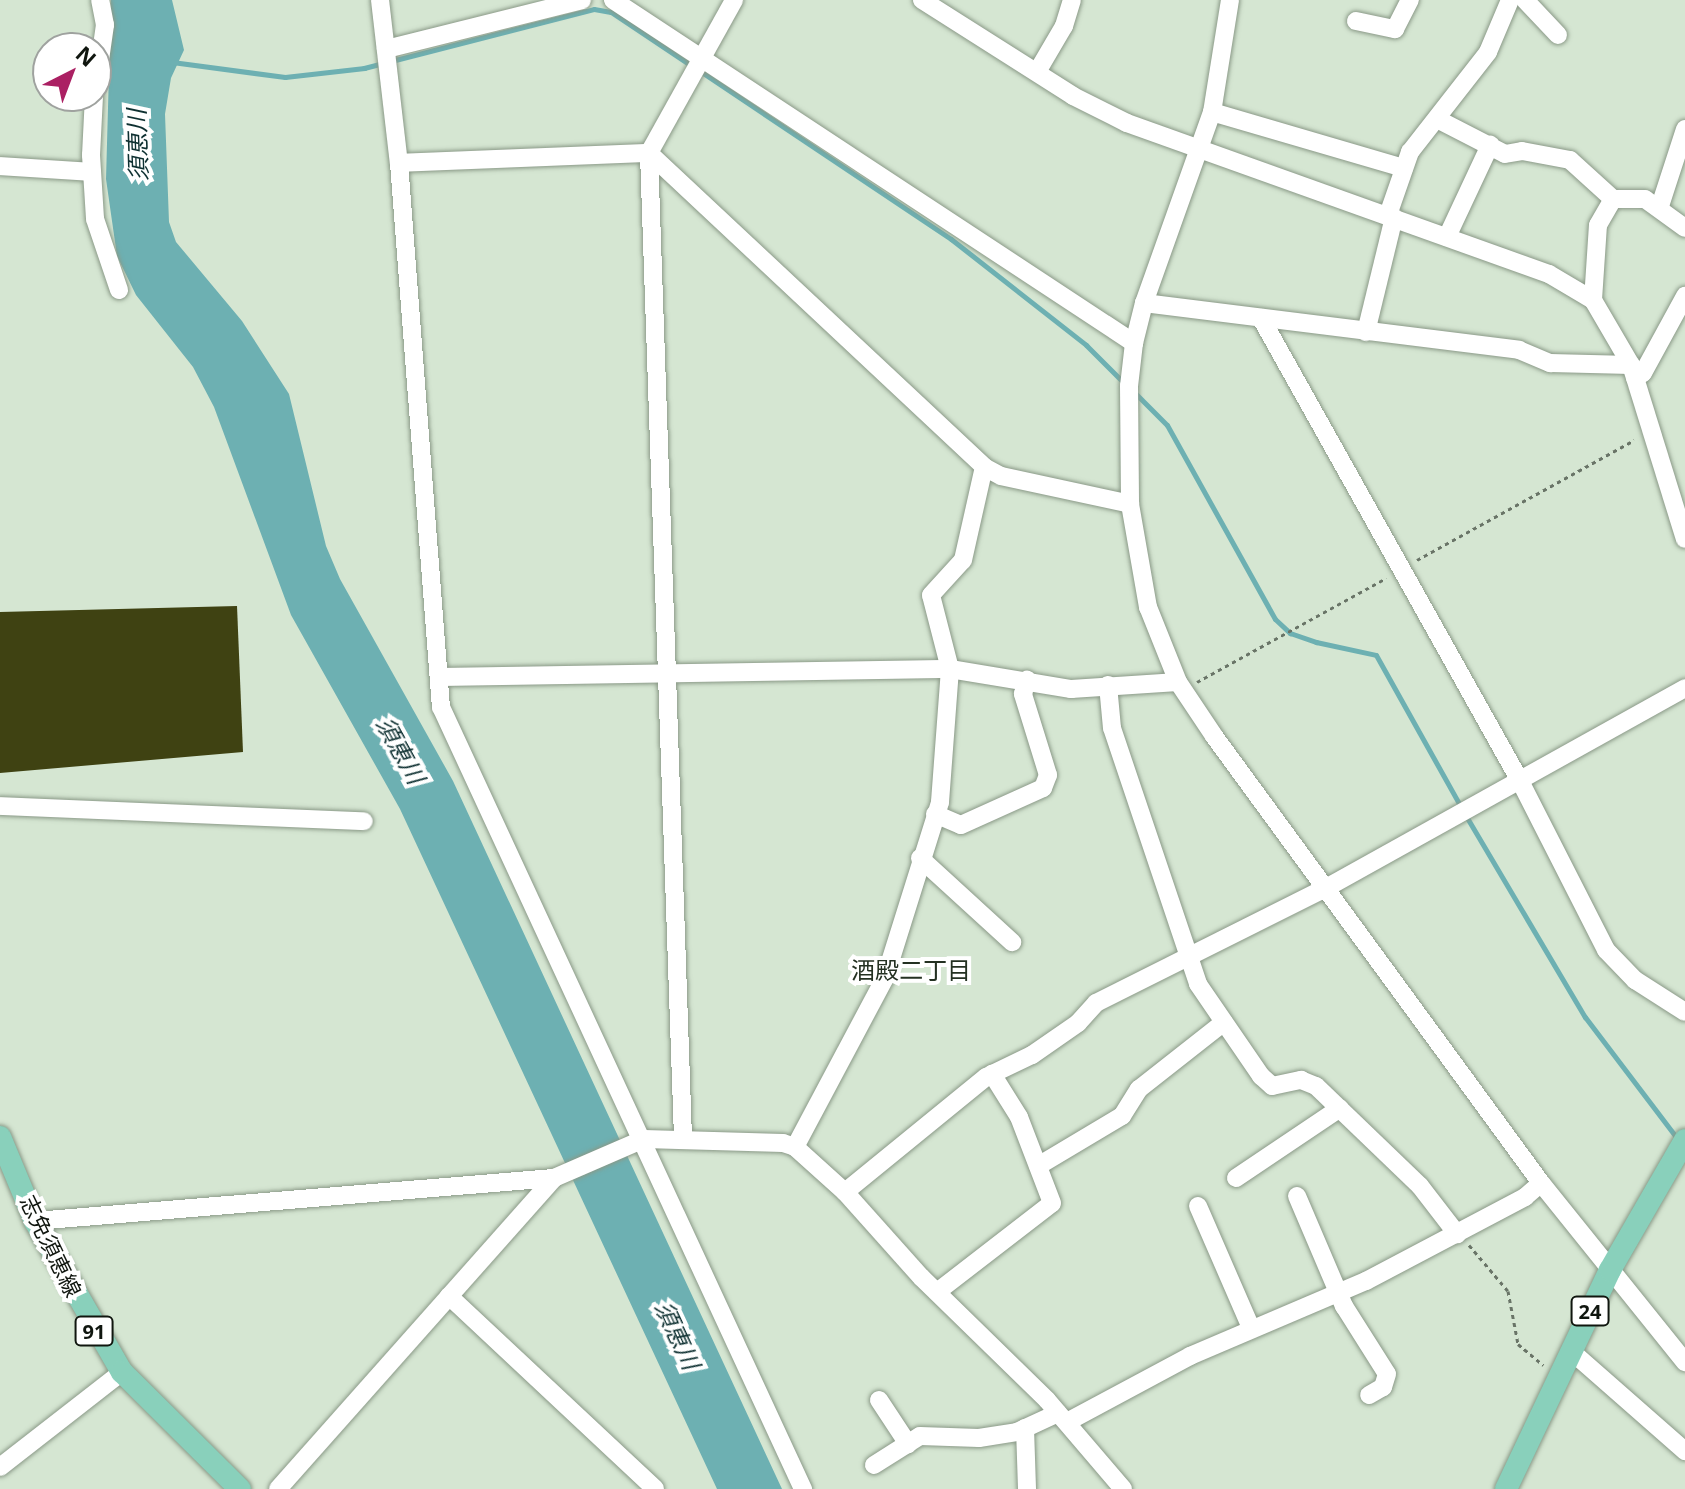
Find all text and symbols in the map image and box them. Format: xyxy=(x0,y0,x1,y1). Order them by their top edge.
north arrow xyxy=(32,32,112,112)
text: N xyxy=(70,39,103,73)
water label: 須恵川 xyxy=(121,109,153,181)
water label: 須恵川 xyxy=(371,712,431,788)
district label: 酒殿二丁目 xyxy=(851,956,971,984)
street label: 志免須恵線 xyxy=(15,1191,87,1301)
road number: 24 xyxy=(1570,1295,1610,1327)
water label: 須恵川 xyxy=(650,1296,706,1374)
road number: 91 xyxy=(74,1315,114,1347)

